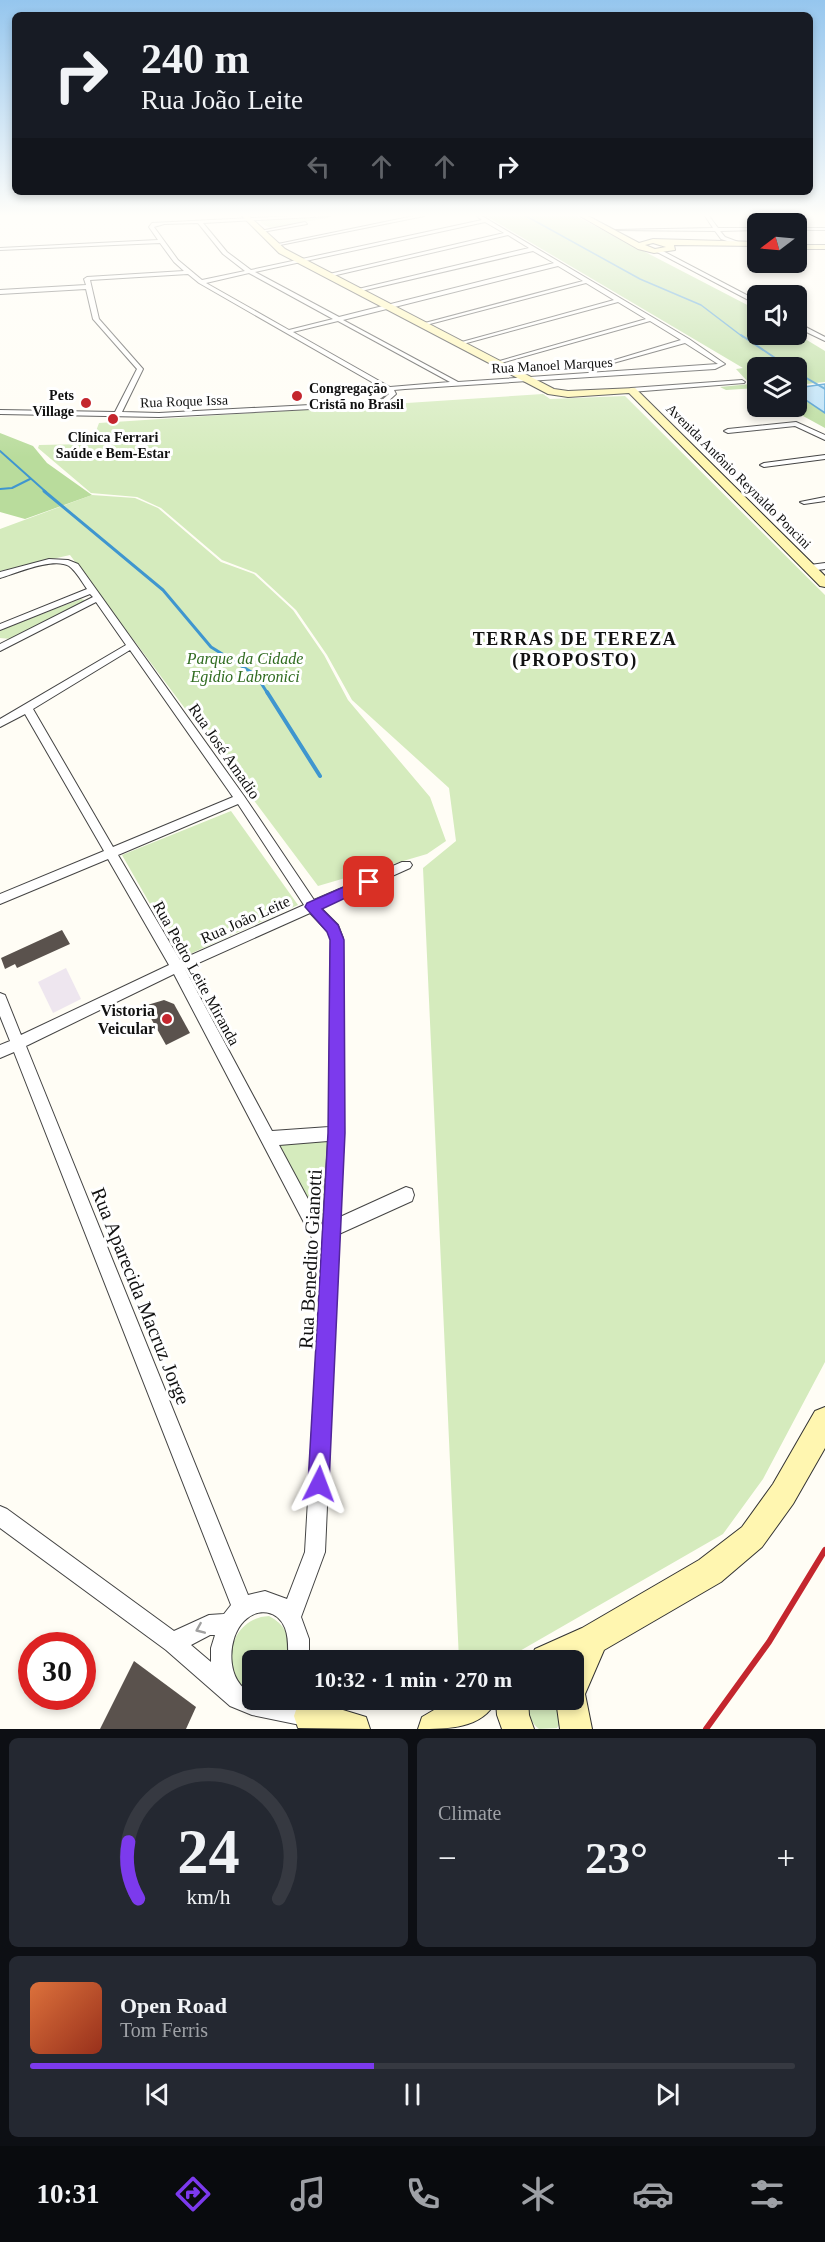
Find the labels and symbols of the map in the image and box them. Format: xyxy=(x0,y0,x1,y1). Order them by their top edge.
north arrow xyxy=(747,213,807,273)
street label: Rua Manoel Marques xyxy=(491,355,613,376)
place label: Congregação Cristã no Brasil xyxy=(309,381,404,412)
place label: Pets Village xyxy=(33,388,75,419)
marker: Congregação Cristã no Brasil xyxy=(290,389,304,403)
street label: Rua Roque Issa xyxy=(140,392,229,411)
marker: Pets Village xyxy=(79,396,93,410)
street label: Avenida Antônio Reynaldo Poncini xyxy=(663,401,814,552)
marker: Clínica Ferrari Saúde e Bem-Estar xyxy=(106,412,120,426)
place label: Clínica Ferrari Saúde e Bem-Estar xyxy=(56,430,170,461)
district label: TERRAS DE TEREZA (PROPOSTO) xyxy=(473,629,677,671)
park label: Parque da Cidade Egidio Labronici xyxy=(186,650,303,686)
street label: Rua José Amadio xyxy=(186,701,264,802)
pin xyxy=(343,856,394,907)
street label: Rua João Leite xyxy=(198,892,292,947)
street label: Rua Pedro Leite Miranda xyxy=(150,898,243,1048)
place label: Vistoria Veicular xyxy=(98,1002,155,1037)
marker: Vistoria Veicular xyxy=(160,1012,174,1026)
street label: Rua Benedito Gianotti xyxy=(294,1168,326,1349)
street label: Rua Aparecida Macruz Jorge xyxy=(86,1184,195,1408)
position arrow xyxy=(287,1452,351,1516)
one-way arrow xyxy=(195,1622,206,1634)
speed limit sign: 30 xyxy=(18,1632,96,1710)

